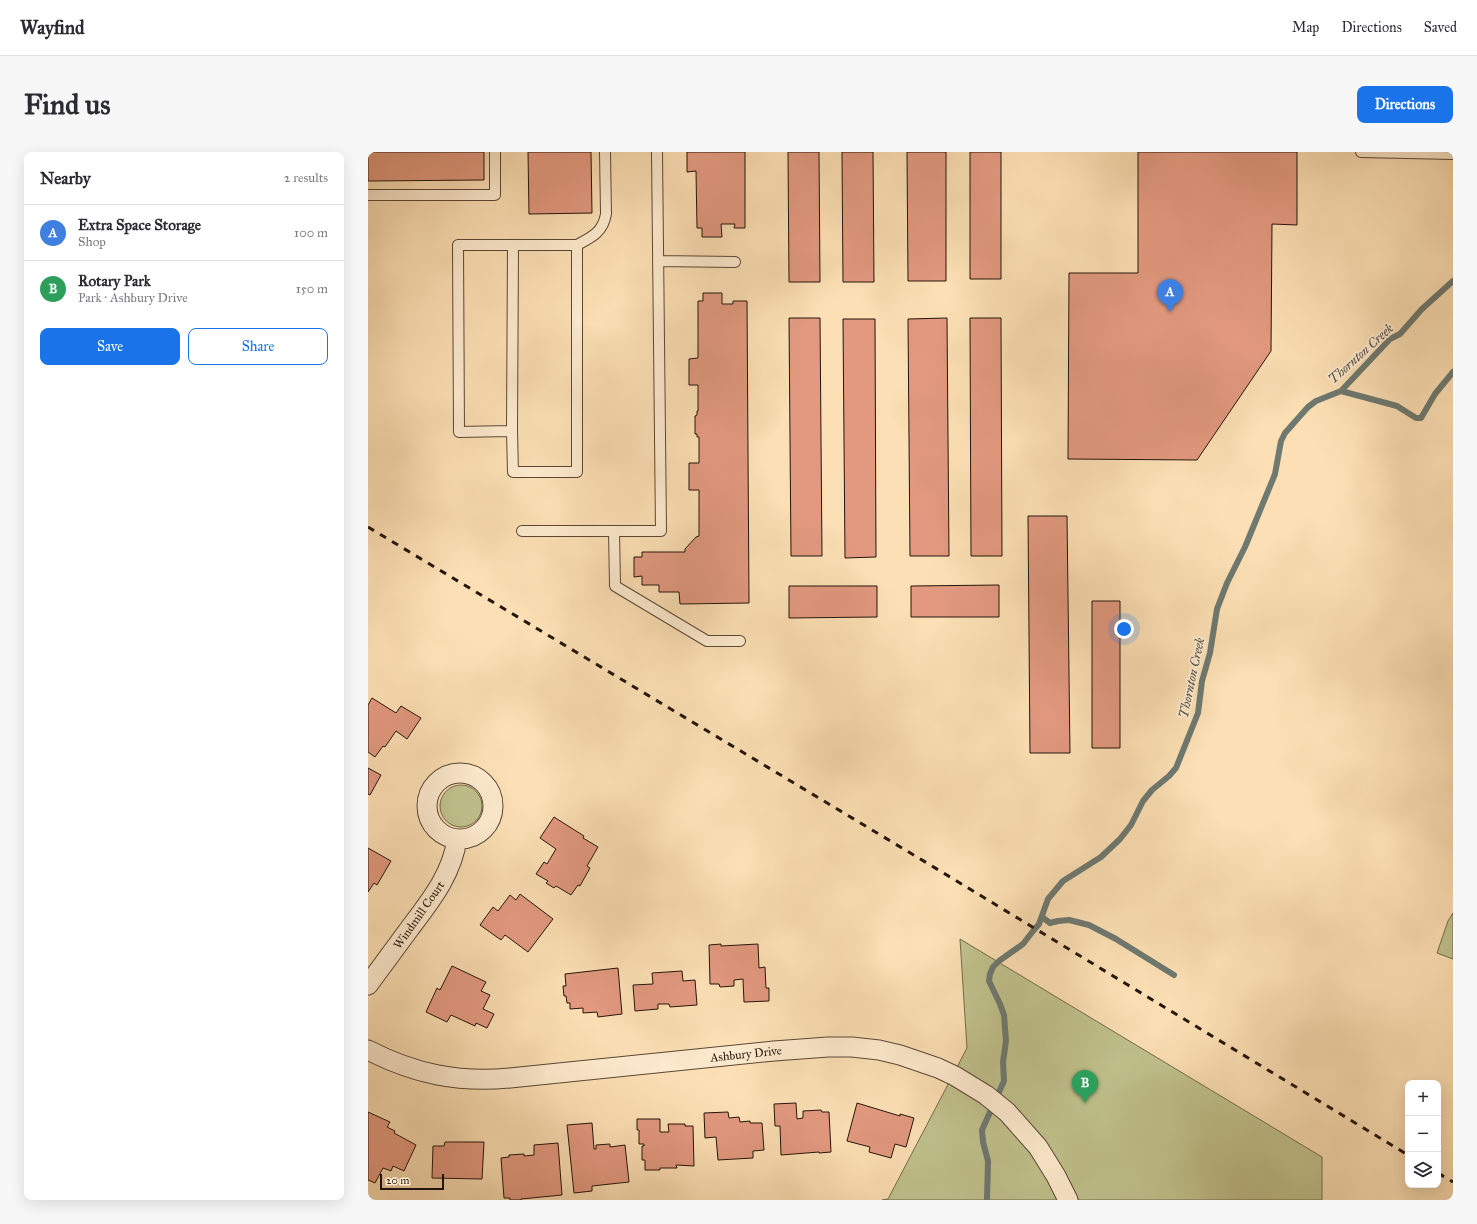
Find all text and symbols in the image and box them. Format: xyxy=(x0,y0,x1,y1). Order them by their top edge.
text: Wayfind xyxy=(20,16,85,39)
text: Map xyxy=(1292,19,1319,36)
text: Directions xyxy=(1341,19,1402,36)
text: Saved xyxy=(1424,19,1457,36)
button: Directions xyxy=(1357,86,1453,123)
text: Find us xyxy=(24,87,110,122)
text: Nearby xyxy=(40,168,91,189)
text: 2 results xyxy=(284,170,328,186)
text: Extra Space Storage xyxy=(78,216,201,234)
text: A xyxy=(49,225,57,241)
text: 100 m xyxy=(294,225,328,241)
text: Shop xyxy=(78,234,106,250)
text: Rotary Park xyxy=(78,272,151,290)
pin: A xyxy=(1157,279,1183,312)
text: B xyxy=(49,281,57,297)
text: 150 m xyxy=(296,281,328,297)
text: Park · Ashbury Drive xyxy=(78,290,188,306)
water label: Thornton Creek xyxy=(1325,321,1397,387)
button: Save xyxy=(40,328,180,365)
button: Share xyxy=(188,328,328,365)
your location xyxy=(1114,619,1134,639)
water label: Thornton Creek xyxy=(1176,636,1208,720)
street label: Windmill Court xyxy=(391,878,448,951)
street label: Ashbury Drive xyxy=(709,1043,782,1065)
pin: B xyxy=(1072,1070,1098,1103)
map controls xyxy=(1405,1080,1441,1188)
button: + xyxy=(1405,1080,1441,1116)
button: − xyxy=(1405,1116,1441,1152)
button: layers xyxy=(1405,1152,1441,1188)
scale bar xyxy=(380,1172,444,1191)
text: 20 m xyxy=(386,1174,409,1187)

